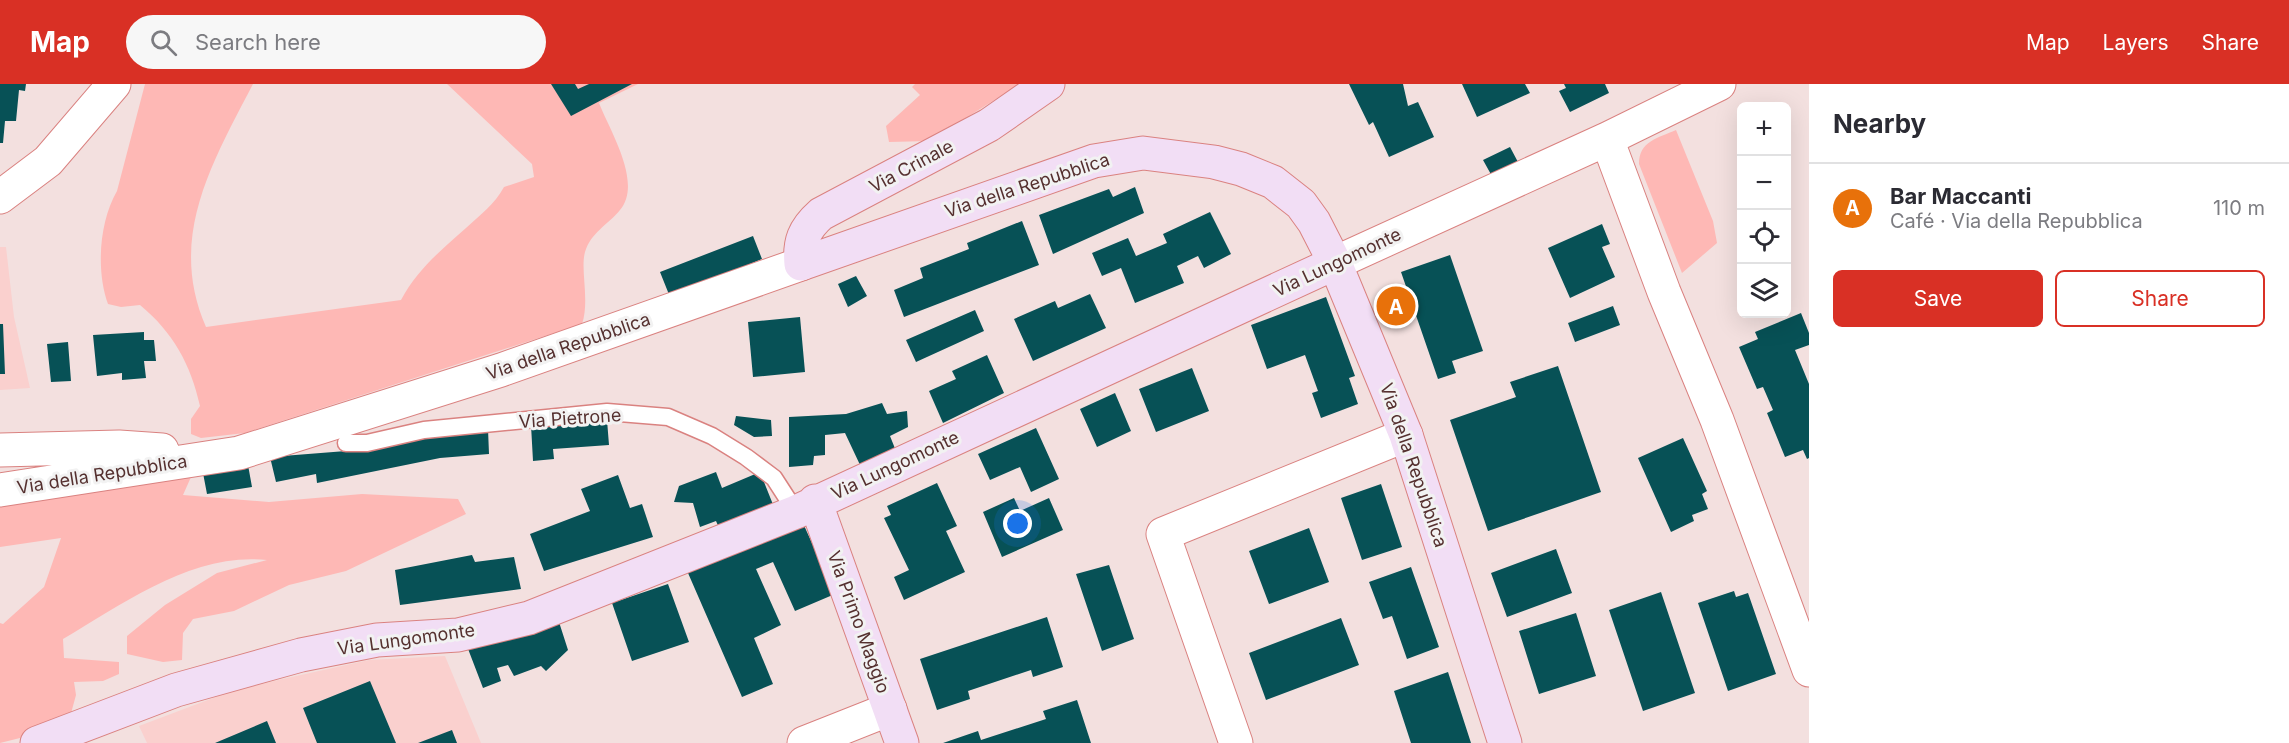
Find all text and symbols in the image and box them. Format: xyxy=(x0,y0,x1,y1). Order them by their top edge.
search box xyxy=(126,15,546,69)
text: Map xyxy=(30,25,90,59)
icon: search xyxy=(147,26,180,59)
text: Search here xyxy=(195,29,321,55)
text: Map xyxy=(2026,30,2070,55)
text: Layers xyxy=(2103,30,2169,55)
text: Share xyxy=(2202,30,2259,55)
map controls xyxy=(1737,102,1791,318)
button: + xyxy=(1737,102,1791,156)
text: Nearby xyxy=(1833,108,1926,139)
street label: Via Crinale xyxy=(865,135,957,197)
street label: Via della Repubblica xyxy=(942,148,1112,222)
button: − xyxy=(1737,156,1791,210)
text: Bar Maccanti xyxy=(1890,183,2031,209)
text: A xyxy=(1845,196,1860,220)
text: 110 m xyxy=(2213,196,2265,220)
text: Café · Via della Repubblica xyxy=(1890,209,2143,233)
button: locate xyxy=(1737,210,1791,264)
street label: Via Lungomonte xyxy=(1270,223,1404,301)
button: layers xyxy=(1737,264,1791,318)
button: Save xyxy=(1833,270,2043,327)
button: Share xyxy=(2055,270,2265,327)
pin: A xyxy=(1376,284,1416,328)
street label: Via della Repubblica xyxy=(483,308,653,384)
street label: Via della Repubblica xyxy=(1376,380,1452,550)
street label: Via Pietrone xyxy=(518,404,622,432)
street label: Via Lungomonte xyxy=(828,426,962,504)
street label: Via della Repubblica xyxy=(15,450,189,498)
your location xyxy=(1003,509,1032,538)
street label: Via Primo Maggio xyxy=(823,548,895,696)
street label: Via Lungomonte xyxy=(336,619,476,659)

